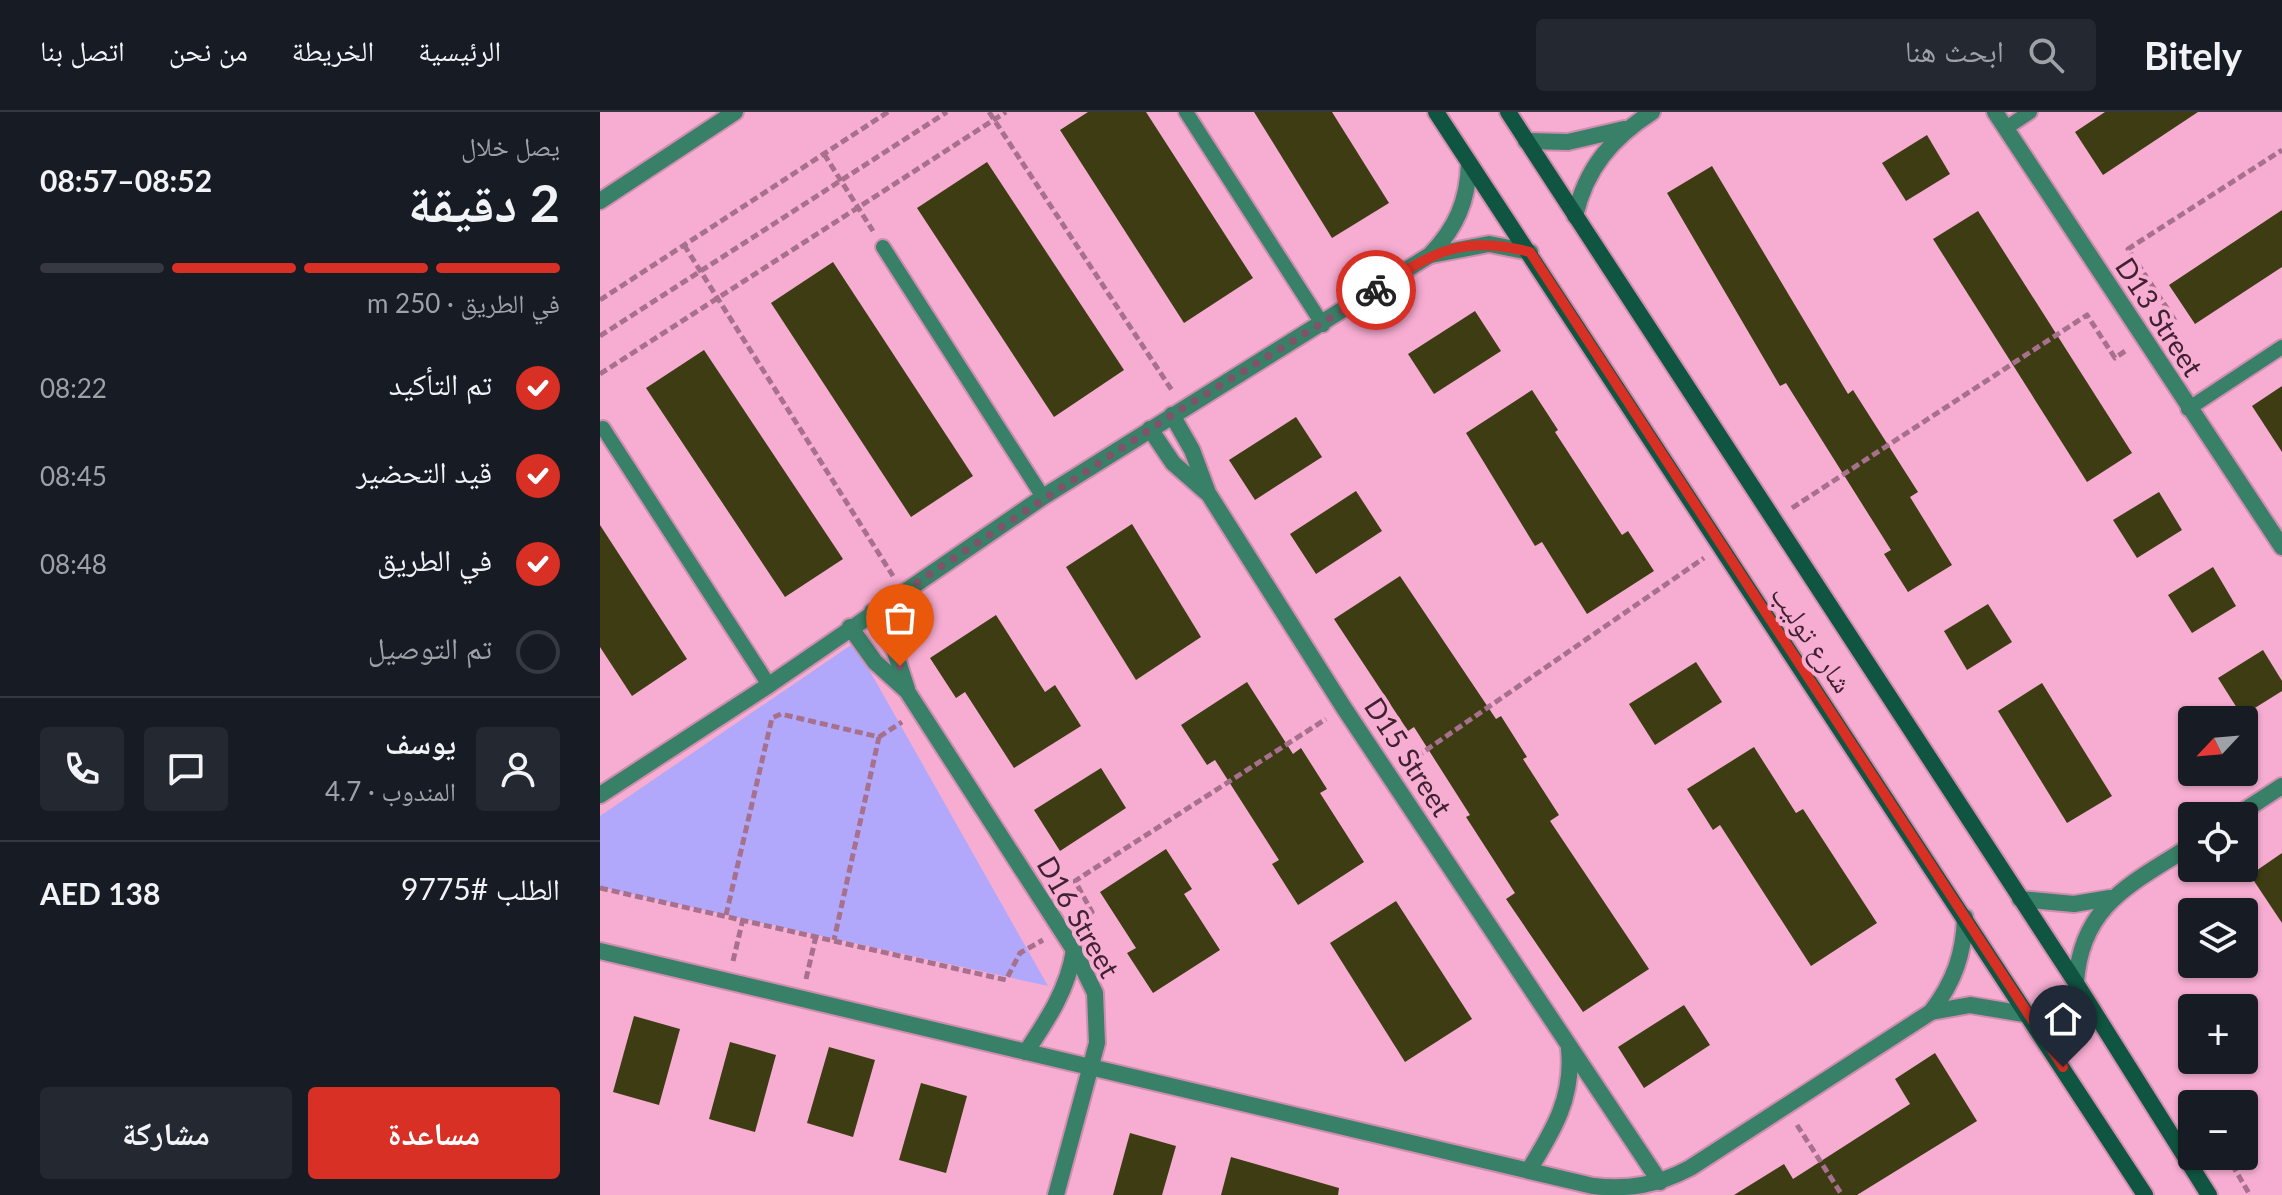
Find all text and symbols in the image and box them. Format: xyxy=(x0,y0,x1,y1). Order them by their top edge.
search box xyxy=(1536,19,2096,91)
text: ابحث هنا xyxy=(1905,32,2004,68)
text: Bitely xyxy=(2144,32,2242,78)
text: اتصل بنا xyxy=(40,33,125,67)
text: من نحن xyxy=(169,33,248,67)
text: الخريطة xyxy=(292,33,374,67)
text: الرئيسية xyxy=(418,33,501,67)
icon: search xyxy=(2024,33,2068,77)
text: يصل خلال xyxy=(461,130,560,162)
text: 08:52–08:57 xyxy=(40,162,212,198)
text: 2 دقيقة xyxy=(408,171,560,233)
courier xyxy=(1336,250,1416,330)
street label: D13 Street xyxy=(2109,251,2211,382)
icon: bike xyxy=(1354,268,1398,312)
text: في الطريق · 250 m xyxy=(367,287,560,319)
text: تم التأكيد xyxy=(389,365,492,401)
icon: check xyxy=(516,366,560,410)
text: 08:22 xyxy=(40,372,107,404)
text: قيد التحضير xyxy=(356,453,492,489)
icon: check xyxy=(516,454,560,498)
text: 08:45 xyxy=(40,460,107,492)
text: في الطريق xyxy=(377,541,492,577)
icon: check xyxy=(516,542,560,586)
text: 08:48 xyxy=(40,548,107,580)
street label: شارع توليب xyxy=(1763,578,1861,700)
pin xyxy=(866,584,934,666)
icon: bag xyxy=(878,596,922,640)
text: تم التوصيل xyxy=(368,629,492,665)
street label: D15 Street xyxy=(1358,691,1460,822)
north arrow xyxy=(2178,706,2258,786)
map controls xyxy=(2178,706,2258,1170)
text: يوسف xyxy=(385,724,456,760)
button: phone xyxy=(40,727,124,811)
button: chat xyxy=(144,727,228,811)
button: person xyxy=(476,727,560,811)
text: المندوب · 4.7 xyxy=(325,775,456,807)
button: locate xyxy=(2178,802,2258,882)
street label: D16 Street xyxy=(1030,850,1127,983)
text: الطلب #9775 xyxy=(401,870,560,906)
text: AED 138 xyxy=(40,875,160,911)
button: layers xyxy=(2178,898,2258,978)
pin xyxy=(2029,985,2097,1067)
button: + xyxy=(2178,994,2258,1074)
icon: home xyxy=(2041,997,2085,1041)
button: مشاركة xyxy=(40,1087,292,1179)
button: مساعدة xyxy=(308,1087,560,1179)
button: − xyxy=(2178,1090,2258,1170)

